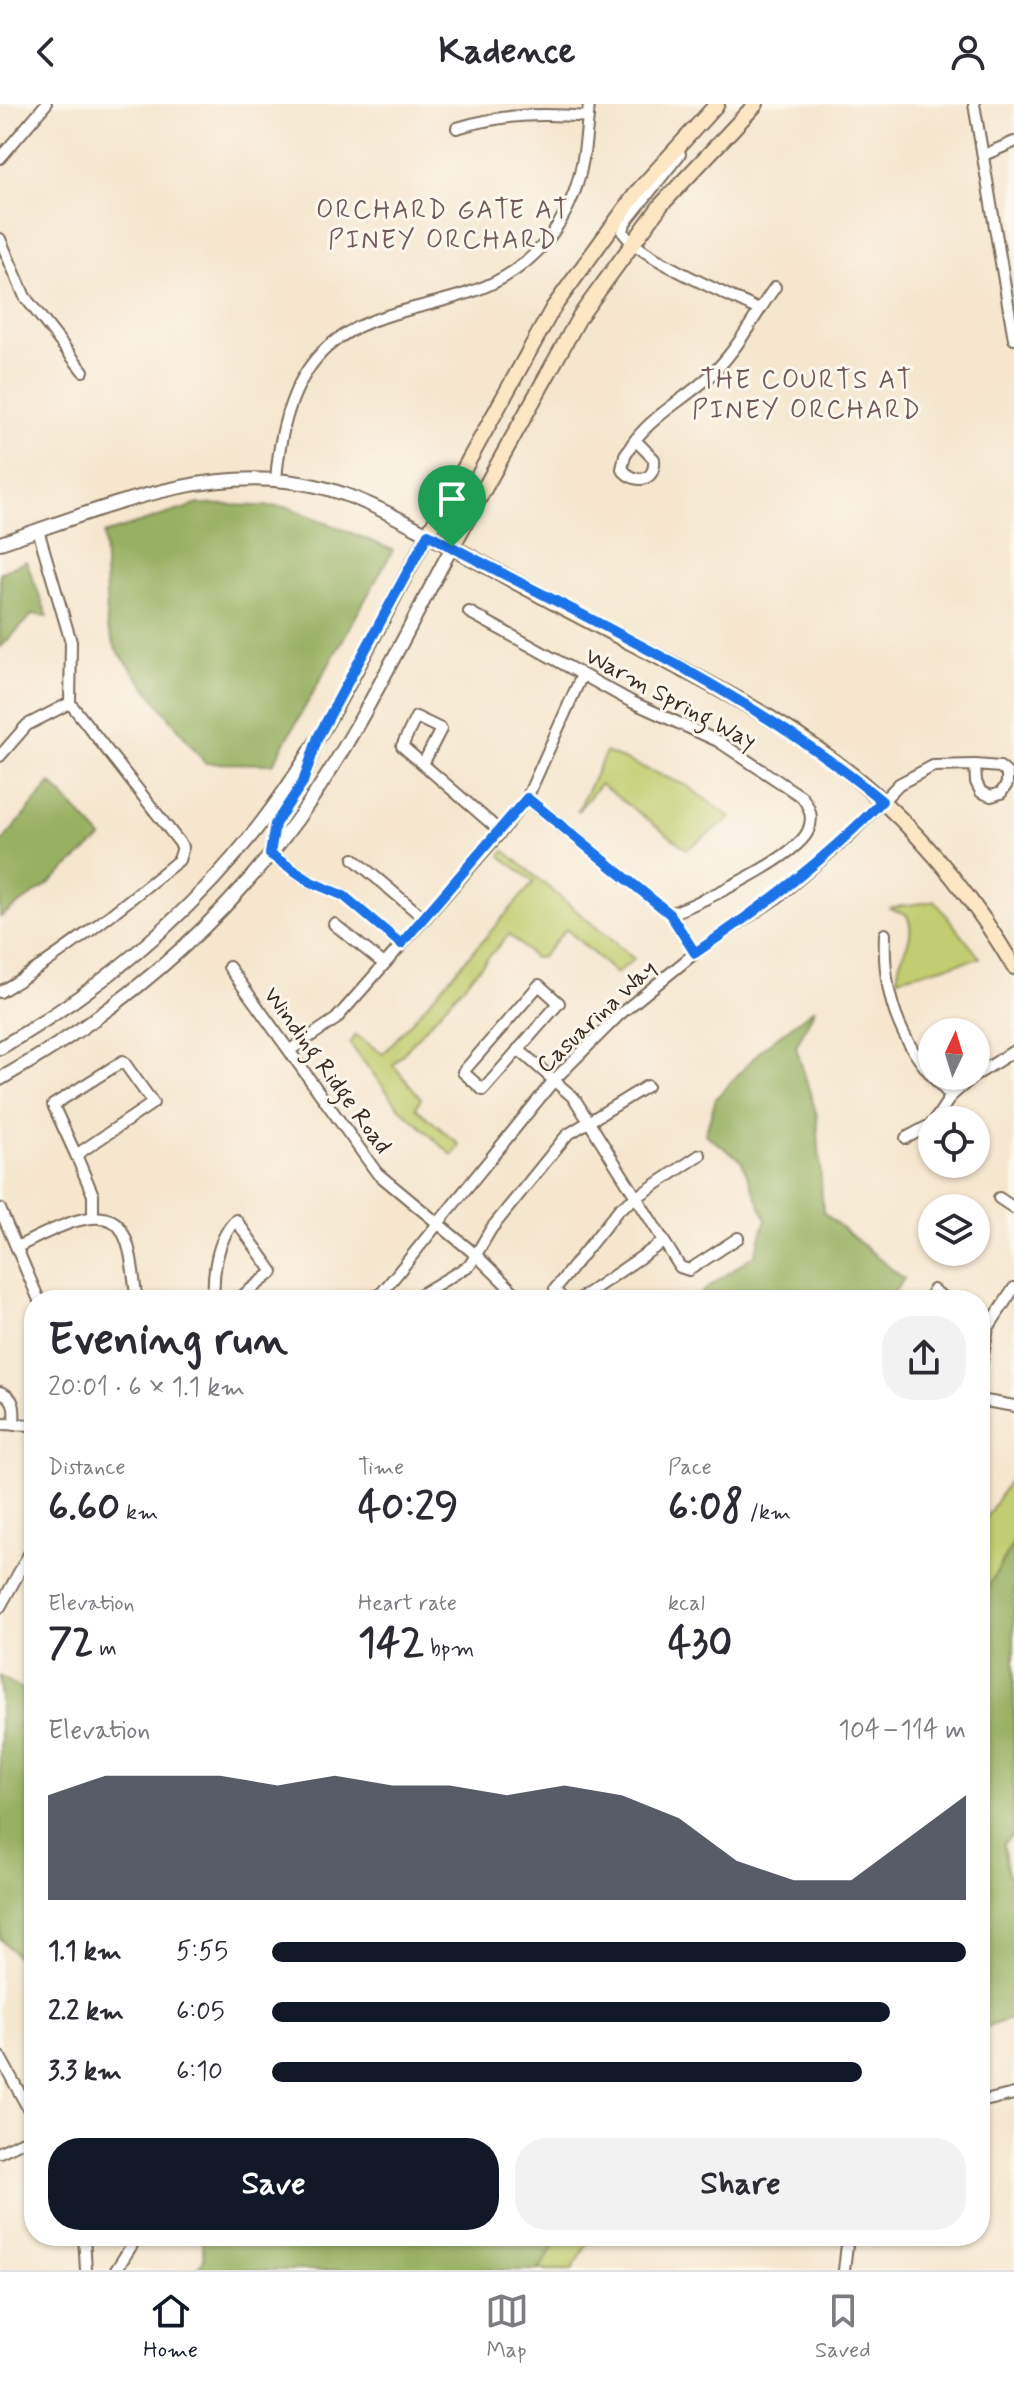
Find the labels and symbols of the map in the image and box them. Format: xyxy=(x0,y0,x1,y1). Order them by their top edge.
district label: ORCHARD GATE AT PINEY ORCHARD xyxy=(316,194,570,258)
district label: THE COURTS AT PINEY ORCHARD xyxy=(692,364,922,428)
pin xyxy=(418,465,486,547)
street label: Warm Spring Way xyxy=(578,641,761,760)
street label: Casuarina Way xyxy=(530,953,664,1081)
street label: Winding Ridge Road xyxy=(253,981,398,1162)
north arrow xyxy=(918,1018,990,1090)

